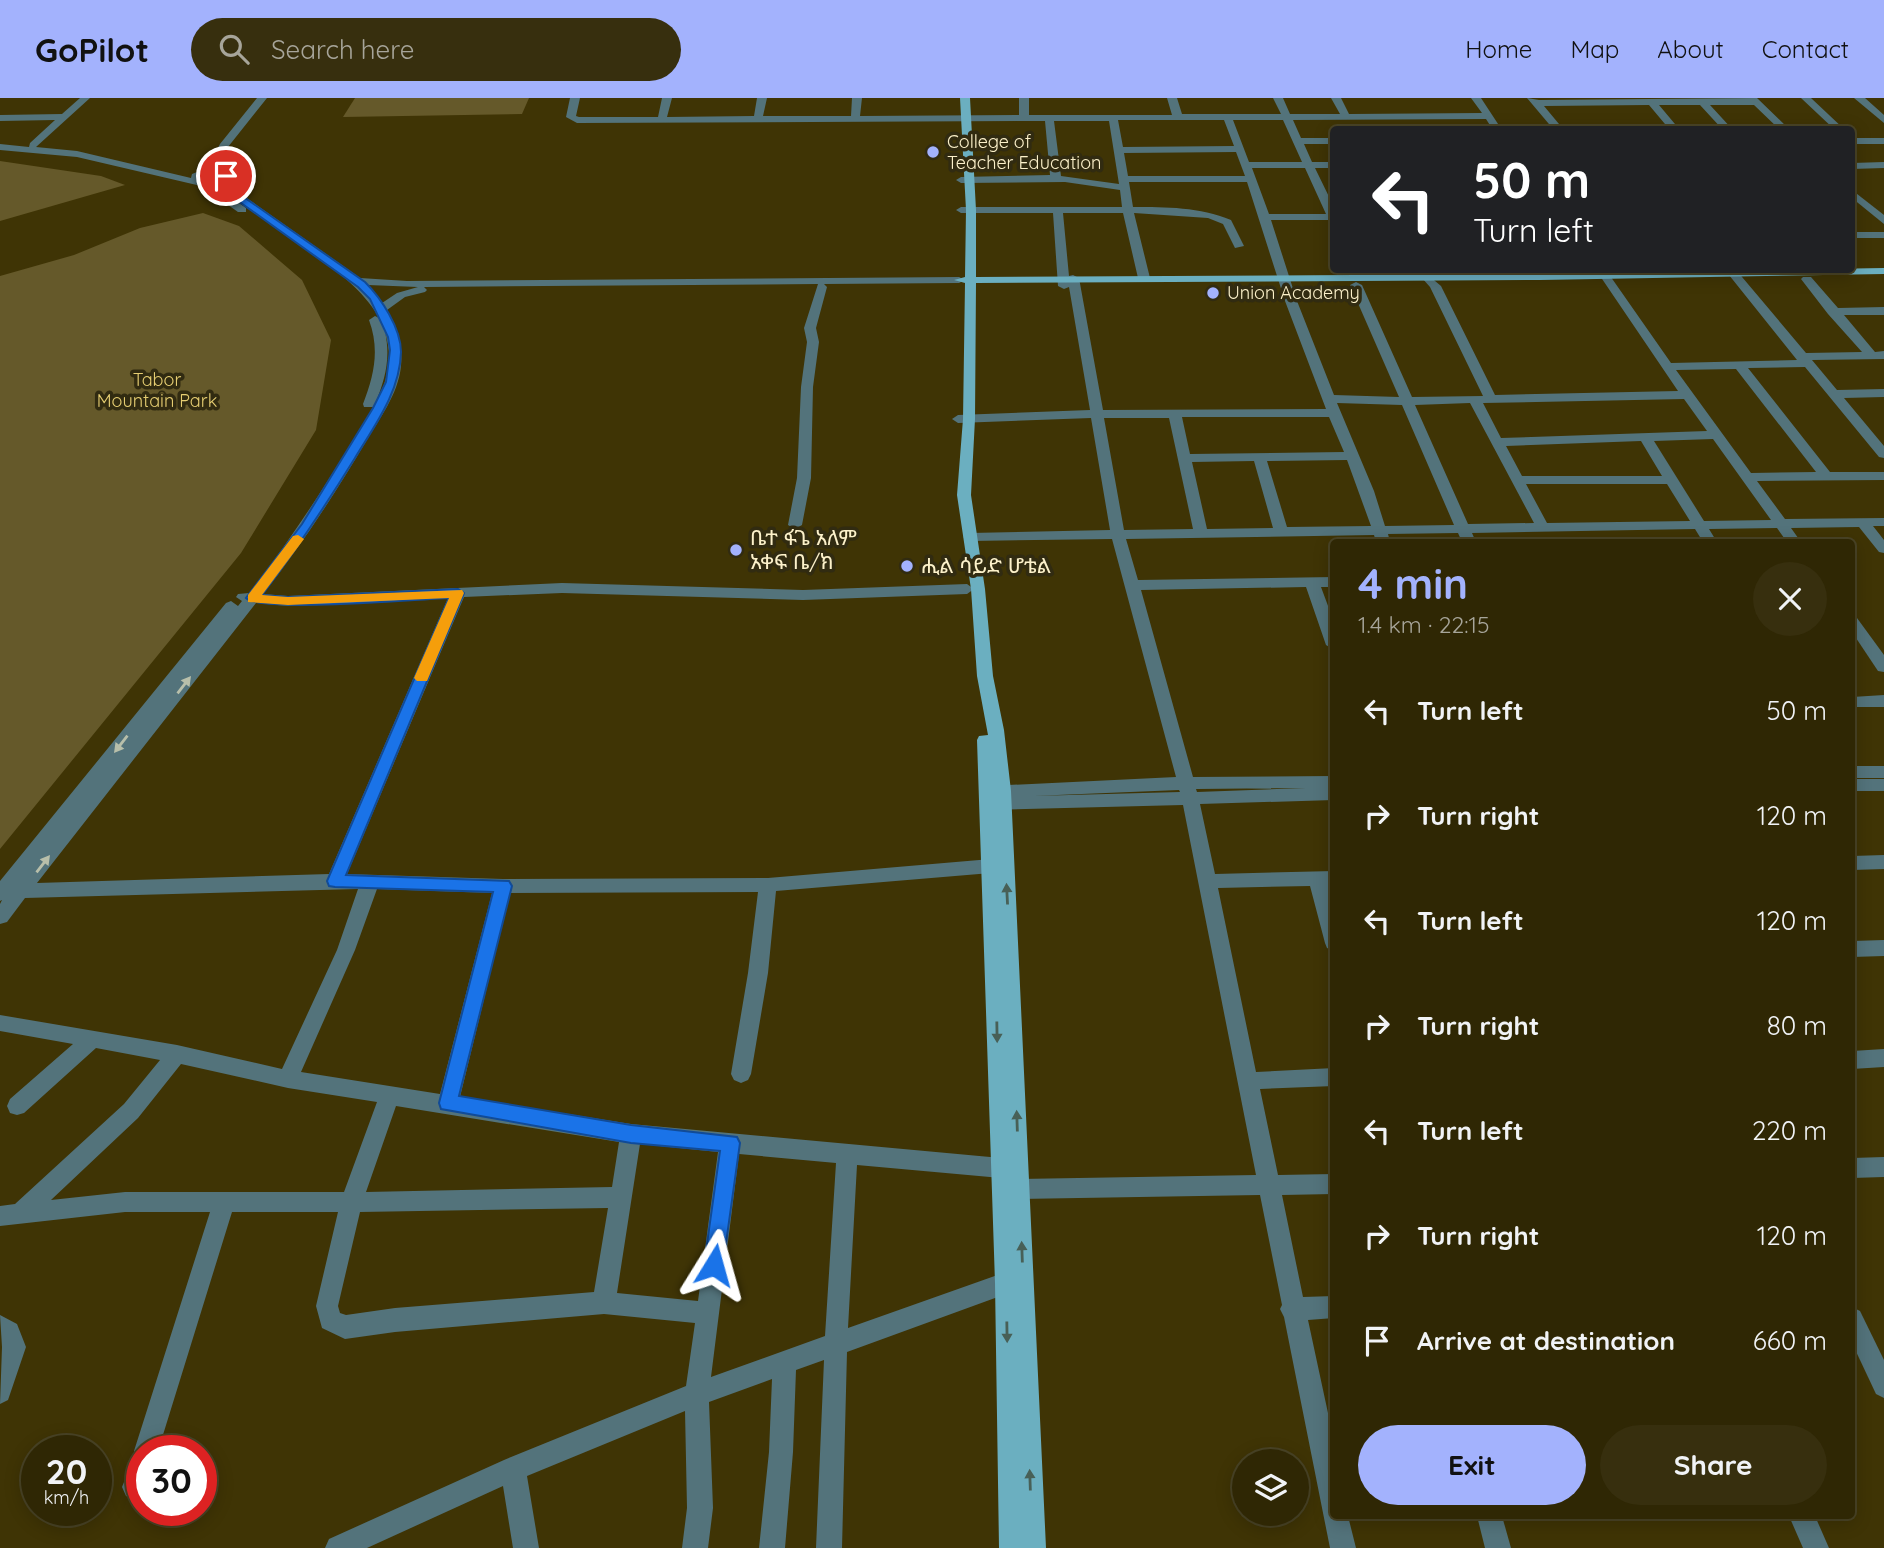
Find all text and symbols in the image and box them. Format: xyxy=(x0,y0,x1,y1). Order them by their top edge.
search box xyxy=(191,18,681,81)
text: GoPilot xyxy=(35,29,149,70)
icon: search xyxy=(215,30,253,68)
text: Search here xyxy=(271,33,414,66)
text: Home xyxy=(1465,34,1532,64)
text: Map xyxy=(1570,34,1619,64)
text: About xyxy=(1657,34,1724,64)
text: Contact xyxy=(1762,34,1849,64)
place label: College of Teacher Education xyxy=(947,130,1101,174)
marker: College of Teacher Education xyxy=(925,144,941,160)
pin xyxy=(196,146,256,206)
text: 50 m xyxy=(1473,149,1590,210)
icon: left xyxy=(1358,154,1449,245)
icon: arrive xyxy=(207,157,245,195)
text: Turn left xyxy=(1473,210,1594,250)
place label: Union Academy xyxy=(1227,281,1360,304)
marker: Union Academy xyxy=(1205,285,1221,301)
park label: Tabor Mountain Park xyxy=(97,368,217,412)
place label: ቤተ ፋጌ አለም አቀፍ ቤ/ክ xyxy=(750,524,857,574)
marker: ቤተ ፋጌ አለም አቀፍ ቤ/ክ xyxy=(728,542,744,558)
place label: ሒል ሳይድ ሆቴል xyxy=(921,552,1051,578)
text: 4 min xyxy=(1358,557,1468,610)
marker: ሒል ሳይድ ሆቴል xyxy=(899,558,915,574)
button: close xyxy=(1753,562,1827,636)
text: 1.4 km · 22:15 xyxy=(1358,610,1490,639)
one-way arrow xyxy=(176,677,191,695)
icon: left xyxy=(1358,692,1396,730)
text: Turn left xyxy=(1417,694,1524,727)
text: 50 m xyxy=(1767,694,1827,727)
one-way arrow xyxy=(114,735,129,753)
icon: right xyxy=(1358,797,1396,835)
text: Turn right xyxy=(1417,799,1539,832)
text: 120 m xyxy=(1757,799,1827,832)
one-way arrow xyxy=(35,855,50,873)
one-way arrow xyxy=(1002,883,1013,905)
icon: left xyxy=(1358,902,1396,940)
text: Turn left xyxy=(1417,904,1524,937)
text: 120 m xyxy=(1757,904,1827,937)
icon: right xyxy=(1358,1007,1396,1045)
text: Turn right xyxy=(1417,1009,1539,1042)
text: 80 m xyxy=(1767,1009,1827,1042)
one-way arrow xyxy=(991,1021,1003,1043)
one-way arrow xyxy=(1011,1110,1022,1132)
icon: left xyxy=(1358,1112,1396,1150)
text: Turn left xyxy=(1417,1114,1524,1147)
text: 220 m xyxy=(1752,1114,1827,1147)
icon: right xyxy=(1358,1217,1396,1255)
text: Turn right xyxy=(1417,1219,1539,1252)
text: 120 m xyxy=(1757,1219,1827,1252)
position arrow xyxy=(677,1228,751,1302)
one-way arrow xyxy=(1016,1241,1027,1263)
one-way arrow xyxy=(1001,1322,1012,1344)
icon: arrive xyxy=(1358,1322,1396,1360)
text: Arrive at destination xyxy=(1417,1324,1675,1357)
text: 660 m xyxy=(1753,1324,1827,1357)
button: Exit xyxy=(1358,1425,1586,1505)
button: Share xyxy=(1600,1425,1827,1505)
speed limit sign: 30 xyxy=(126,1435,217,1526)
text: 20 xyxy=(46,1449,87,1493)
map controls xyxy=(1232,1449,1309,1526)
button: layers xyxy=(1232,1449,1309,1526)
one-way arrow xyxy=(1025,1469,1036,1491)
text: km/h xyxy=(44,1486,89,1509)

